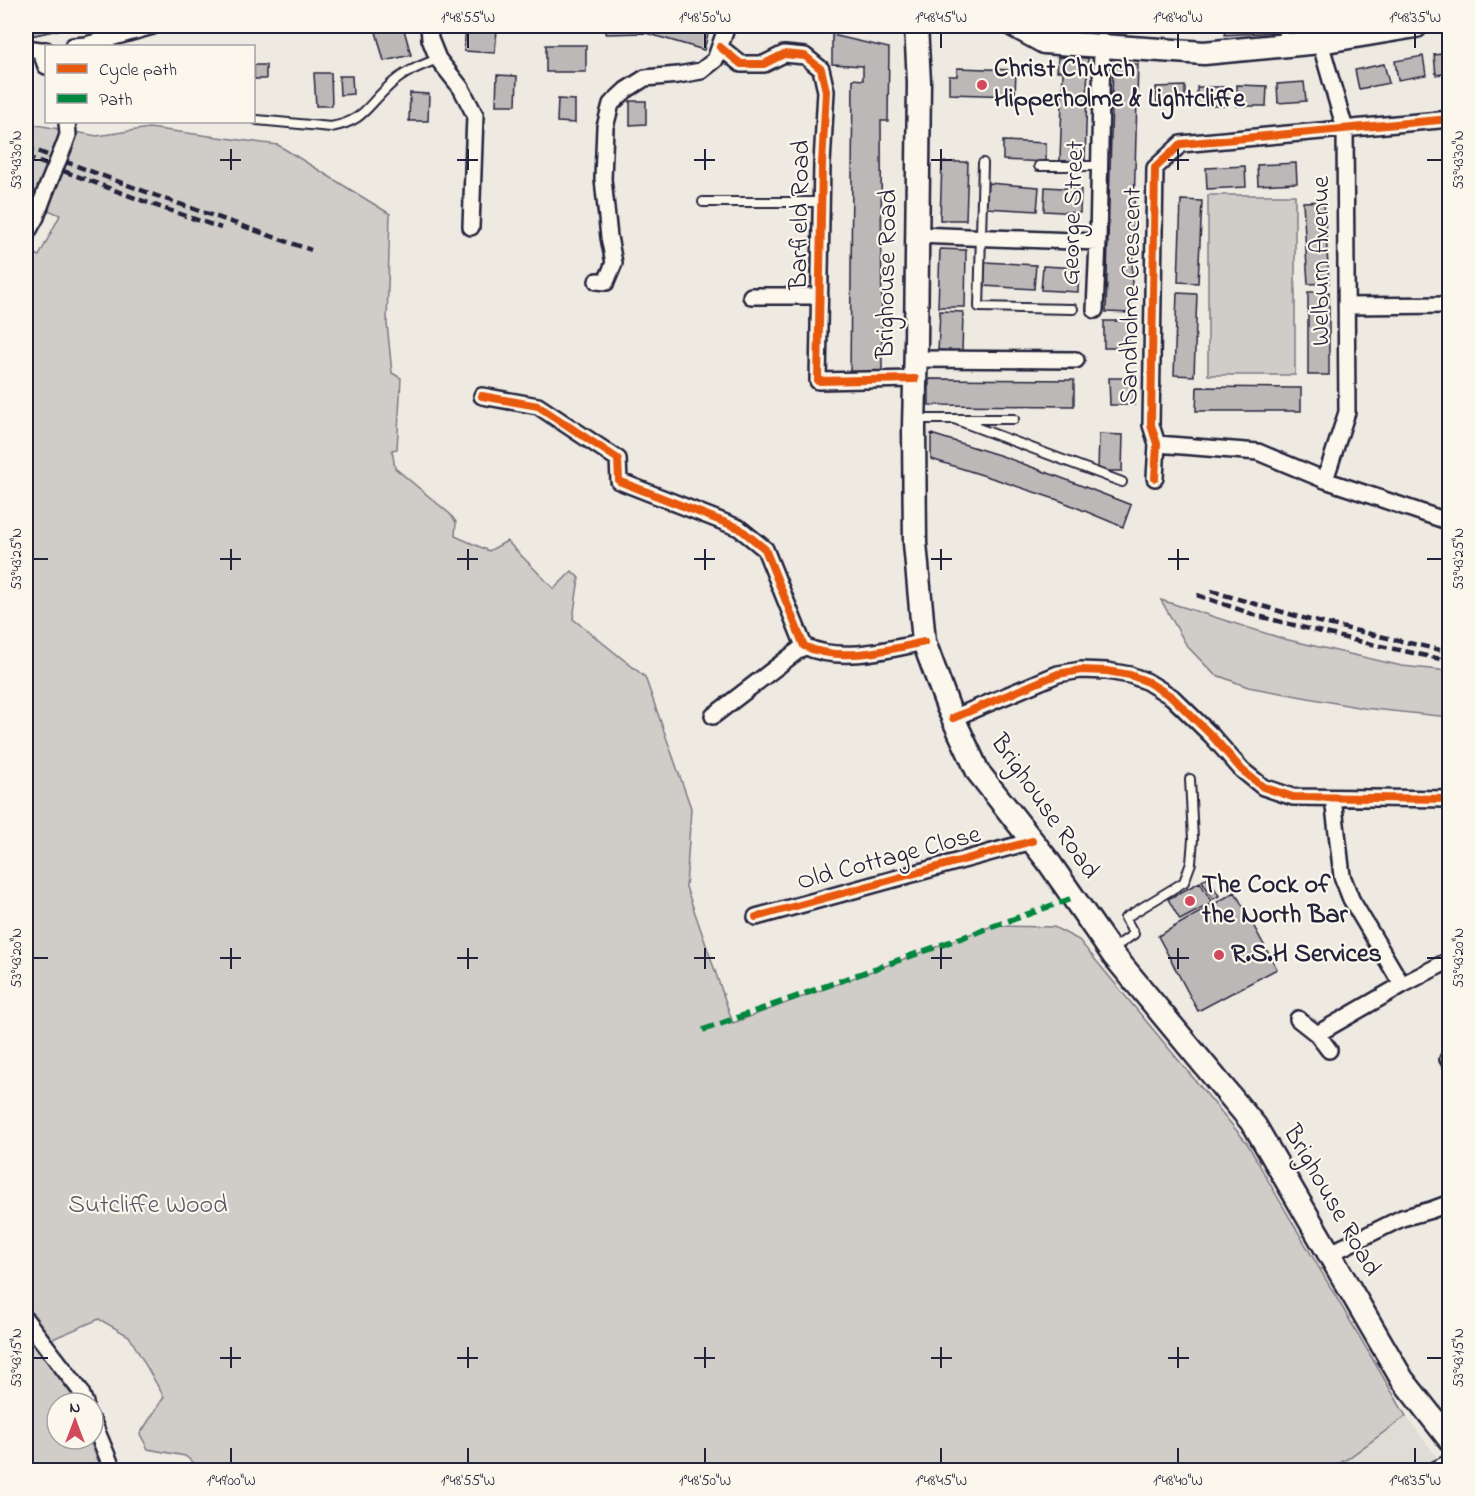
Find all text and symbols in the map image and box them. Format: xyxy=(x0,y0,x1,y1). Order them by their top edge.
text: 1°48'55"W xyxy=(441,7,495,29)
text: 1°48'50"W xyxy=(679,7,731,29)
text: 1°48'45"W xyxy=(915,7,967,29)
text: 1°48'40"W xyxy=(1153,7,1203,29)
text: 1°48'35"W xyxy=(1389,7,1441,29)
legend xyxy=(45,45,255,123)
place label: Christ Church Hipperholme & Lightcliffe xyxy=(994,51,1246,120)
text: Cycle path xyxy=(99,58,177,84)
marker: Christ Church Hipperholme & Lightcliffe xyxy=(975,78,989,92)
text: Path xyxy=(99,88,133,114)
text: 53°43'30"N xyxy=(6,130,28,190)
text: 53°43'30"N xyxy=(1448,130,1470,190)
street label: Barfield Road xyxy=(781,139,821,291)
street label: George Street xyxy=(1052,140,1096,286)
street label: Welburn Avenue xyxy=(1303,176,1341,346)
street label: Sandholme Crescent xyxy=(1111,186,1153,405)
street label: Brighouse Road xyxy=(868,189,908,360)
text: 53°43'25"N xyxy=(6,528,28,590)
text: 53°43'25"N xyxy=(1448,528,1470,590)
street label: Brighouse Road xyxy=(979,726,1108,888)
street label: Old Cottage Close xyxy=(793,816,985,902)
place label: The Cock of the North Bar xyxy=(1201,867,1348,935)
marker: The Cock of the North Bar xyxy=(1183,894,1197,908)
text: 53°43'20"N xyxy=(6,928,28,988)
text: 53°43'20"N xyxy=(1448,928,1470,988)
place label: R.S.H Services xyxy=(1231,936,1382,974)
marker: R.S.H Services xyxy=(1212,948,1226,962)
street label: Brighouse Road xyxy=(1272,1117,1390,1284)
park label: Sutcliffe Wood xyxy=(68,1187,228,1225)
text: 53°43'15"N xyxy=(6,1328,28,1388)
text: 53°43'15"N xyxy=(1448,1328,1470,1388)
north arrow xyxy=(45,1391,105,1451)
text: N xyxy=(70,1396,81,1420)
text: 1°49'00"W xyxy=(206,1470,256,1492)
text: 1°48'55"W xyxy=(441,1470,495,1492)
text: 1°48'50"W xyxy=(679,1470,731,1492)
text: 1°48'45"W xyxy=(915,1470,967,1492)
text: 1°48'40"W xyxy=(1153,1470,1203,1492)
text: 1°48'35"W xyxy=(1389,1470,1441,1492)

